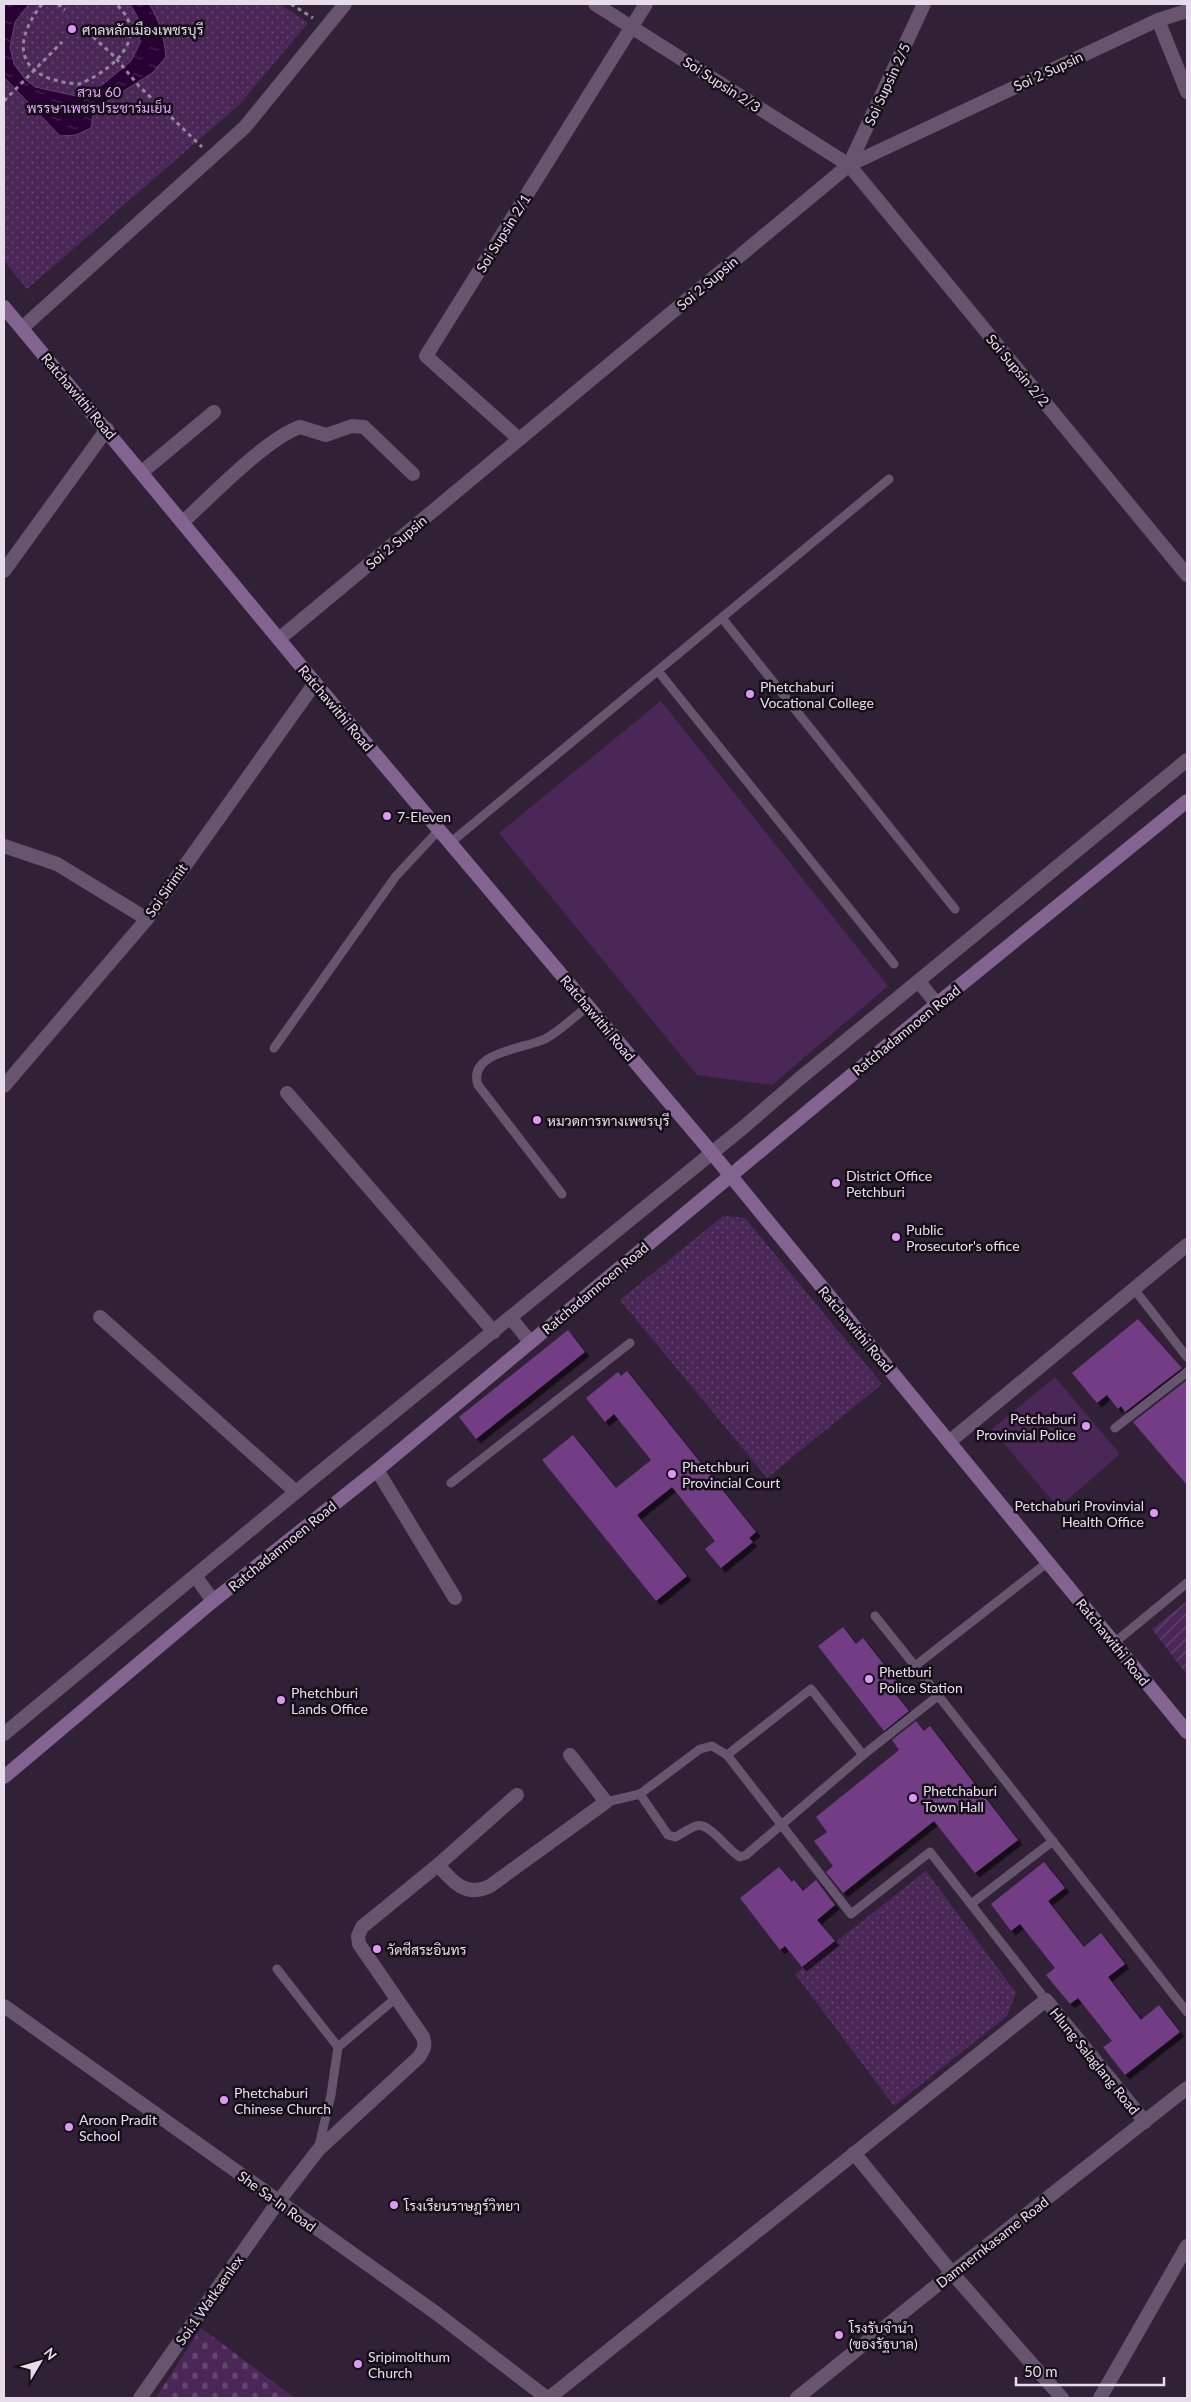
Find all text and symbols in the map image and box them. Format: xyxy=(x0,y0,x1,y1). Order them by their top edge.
place label: ศาลหลักเมืองเพชรบุรี xyxy=(82,21,204,40)
marker: ศาลหลักเมืองเพชรบุรี xyxy=(66,23,78,35)
street label: Soi Supsin 2/5 xyxy=(861,40,913,128)
street label: Soi 2 Supsin xyxy=(1011,48,1085,94)
street label: Soi Supsin 2/3 xyxy=(680,53,764,115)
park label: สวน 60 พรรษาเพชรประชาร่มเย็น xyxy=(27,83,172,116)
street label: Soi Supsin 2/1 xyxy=(472,191,534,275)
street label: Soi 2 Supsin xyxy=(673,253,741,313)
street label: Soi Supsin 2/2 xyxy=(983,330,1053,410)
street label: Ratchawithi Road xyxy=(38,350,120,442)
street label: Soi 2 Supsin xyxy=(362,512,430,572)
street label: Ratchawithi Road xyxy=(295,662,377,754)
place label: Phetchaburi Vocational College xyxy=(760,678,874,711)
marker: Phetchaburi Vocational College xyxy=(744,688,756,700)
place label: 7-Eleven xyxy=(397,808,451,825)
marker: 7-Eleven xyxy=(381,810,393,822)
street label: Soi Sirimit xyxy=(141,860,191,920)
street label: Ratchawithi Road xyxy=(557,972,639,1064)
street label: Ratchadamnoen Road xyxy=(849,981,963,1079)
place label: หมวดการทางเพชรบุรี xyxy=(547,1112,670,1131)
marker: หมวดการทางเพชรบุรี xyxy=(531,1114,543,1126)
place label: District Office Petchburi xyxy=(846,1167,932,1200)
marker: District Office Petchburi xyxy=(830,1177,842,1189)
place label: Public Prosecutor's office xyxy=(906,1221,1020,1254)
marker: Public Prosecutor's office xyxy=(890,1231,902,1243)
street label: Ratchadamnoen Road xyxy=(538,1238,652,1338)
street label: Ratchawithi Road xyxy=(815,1283,897,1375)
place label: Petchaburi Provinvial Police xyxy=(976,1410,1076,1443)
marker: Petchaburi Provinvial Police xyxy=(1080,1420,1092,1432)
place label: Phetchburi Provincial Court xyxy=(682,1458,780,1491)
marker: Phetchburi Provincial Court xyxy=(666,1468,678,1480)
street label: Ratchadamnoen Road xyxy=(225,1497,339,1595)
place label: Petchaburi Provinvial Health Office xyxy=(1015,1497,1144,1530)
marker: Petchaburi Provinvial Health Office xyxy=(1148,1507,1160,1519)
street label: Ratchawithi Road xyxy=(1073,1595,1153,1689)
place label: Phetburi Police Station xyxy=(879,1663,963,1696)
marker: Phetburi Police Station xyxy=(863,1673,875,1685)
place label: Phetchburi Lands Office xyxy=(291,1684,368,1717)
marker: Phetchburi Lands Office xyxy=(275,1694,287,1706)
place label: Phetchaburi Town Hall xyxy=(923,1782,997,1815)
marker: Phetchaburi Town Hall xyxy=(907,1792,919,1804)
place label: วัดชีสระอินทร xyxy=(387,1941,467,1958)
marker: วัดชีสระอินทร xyxy=(371,1943,383,1955)
street label: Hlung Salaglang Road xyxy=(1047,2004,1143,2118)
place label: Phetchaburi Chinese Church xyxy=(234,2084,331,2117)
marker: Phetchaburi Chinese Church xyxy=(218,2094,230,2106)
place label: Aroon Pradit School xyxy=(79,2111,157,2144)
marker: Aroon Pradit School xyxy=(63,2121,75,2133)
street label: She Sa-In Road xyxy=(235,2167,319,2235)
street label: Damnernkasame Road xyxy=(933,2193,1051,2291)
place label: โรงเรียนราษฎร์วิทยา xyxy=(403,2197,520,2215)
marker: โรงเรียนราษฎร์วิทยา xyxy=(388,2199,400,2211)
street label: Soi.1 Watkaenlex xyxy=(172,2252,246,2348)
place label: โรงรับจำนำ (ของรัฐบาล) xyxy=(848,2319,918,2353)
marker: โรงรับจำนำ (ของรัฐบาล) xyxy=(833,2329,845,2341)
north arrow xyxy=(15,2337,65,2387)
text: N xyxy=(41,2344,61,2363)
place label: Sripimolthum Church xyxy=(368,2348,450,2381)
scale bar xyxy=(1016,2354,1164,2386)
marker: Sripimolthum Church xyxy=(352,2358,364,2370)
text: 50 m xyxy=(1024,2362,1058,2380)

